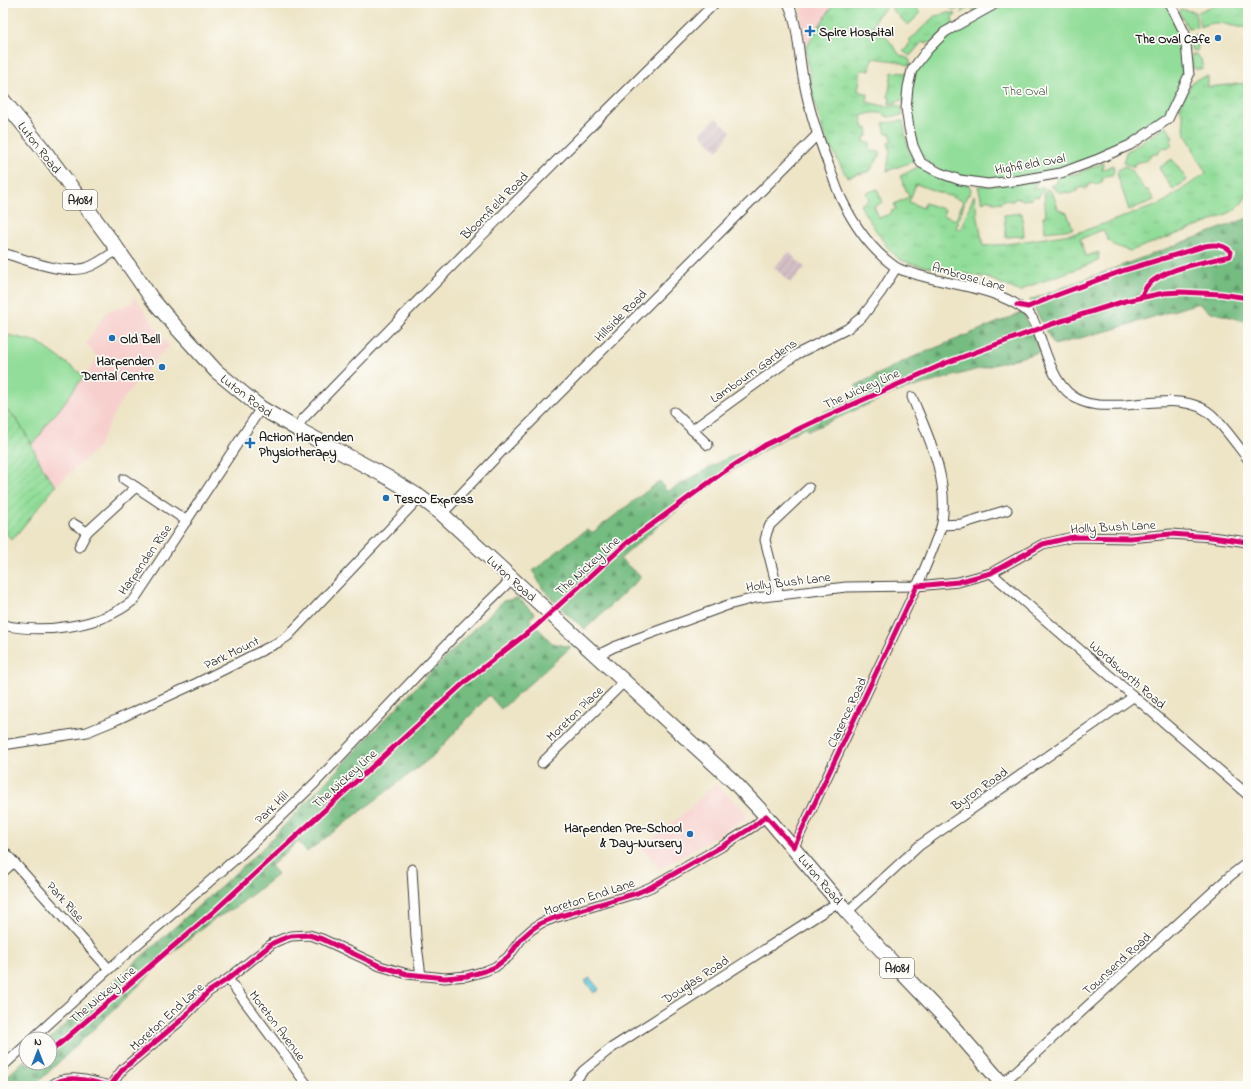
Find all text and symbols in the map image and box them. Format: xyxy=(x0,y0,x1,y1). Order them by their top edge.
place label: Spire Hospital xyxy=(819,23,894,42)
marker: Spire Hospital xyxy=(804,25,816,37)
place label: The Oval Cafe xyxy=(1135,30,1211,49)
marker: The Oval Cafe xyxy=(1213,33,1223,43)
park label: The Oval xyxy=(1002,82,1048,101)
street label: Luton Road xyxy=(12,118,66,178)
street label: Highfield Oval xyxy=(994,149,1067,181)
street label: Bloomfield Road xyxy=(456,167,534,245)
road number: A1081 xyxy=(63,190,97,210)
street label: Ambrose Lane xyxy=(930,258,1008,297)
street label: Hillside Road xyxy=(590,285,652,347)
place label: Old Bell xyxy=(120,330,160,349)
marker: Old Bell xyxy=(107,333,117,343)
street label: Lambourn Gardens xyxy=(707,334,801,408)
place label: Harpenden Dental Centre xyxy=(81,352,155,386)
marker: Harpenden Dental Centre xyxy=(157,362,167,372)
street label: The Nickey Line xyxy=(821,364,903,415)
street label: Luton Road xyxy=(216,370,277,423)
place label: Action Harpenden Physiotherapy xyxy=(259,428,354,464)
marker: Action Harpenden Physiotherapy xyxy=(244,437,256,449)
place label: Tesco Express xyxy=(394,490,474,509)
marker: Tesco Express xyxy=(381,493,391,503)
street label: Holly Bush Lane xyxy=(1070,516,1156,540)
street label: Harpenden Rise xyxy=(114,520,177,599)
street label: The Nickey Line xyxy=(552,532,625,601)
street label: Luton Road xyxy=(482,552,541,607)
street label: Holly Bush Lane xyxy=(745,568,832,598)
street label: Park Mount xyxy=(201,631,263,675)
street label: Wordsworth Road xyxy=(1085,636,1170,714)
street label: Clarence Road xyxy=(823,674,872,751)
street label: Moreton Place xyxy=(542,682,608,746)
street label: The Nickey Line xyxy=(309,745,382,814)
street label: Byron Road xyxy=(947,762,1013,817)
street label: Park Hill xyxy=(251,787,293,829)
place label: Harpenden Pre-School & Day-Nursery xyxy=(564,819,682,855)
marker: Harpenden Pre-School & Day-Nursery xyxy=(685,829,695,839)
street label: Luton Road xyxy=(793,850,847,910)
street label: Moreton End Lane xyxy=(542,874,637,921)
street label: Park Rise xyxy=(42,878,88,927)
street label: Townsend Road xyxy=(1079,928,1156,1000)
street label: Douglas Road xyxy=(658,951,734,1010)
road number: A1081 xyxy=(880,958,914,978)
street label: The Nickey Line xyxy=(66,962,141,1029)
street label: Moreton End Lane xyxy=(126,978,208,1056)
street label: Moreton Avenue xyxy=(244,987,310,1065)
north arrow xyxy=(18,1031,58,1071)
text: N xyxy=(34,1034,42,1050)

